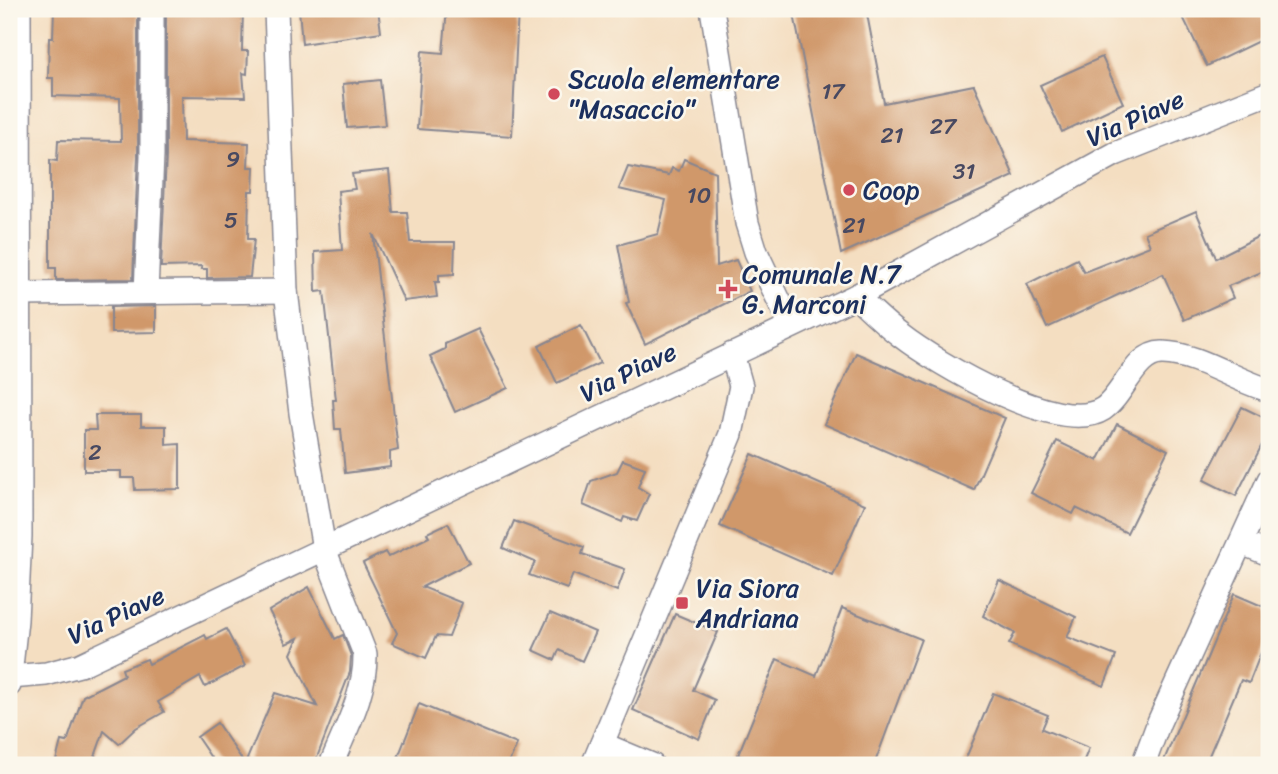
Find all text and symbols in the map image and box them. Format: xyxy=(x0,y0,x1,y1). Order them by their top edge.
place label: Scuola elementare "Masaccio" xyxy=(568,56,780,132)
house number: 17 xyxy=(822,71,846,112)
street label: Via Piave xyxy=(1078,76,1192,160)
marker: Scuola elementare "Masaccio" xyxy=(546,86,562,102)
house number: 27 xyxy=(930,106,958,147)
house number: 21 xyxy=(880,115,904,156)
house number: 9 xyxy=(226,139,240,180)
house number: 31 xyxy=(953,151,975,192)
place label: Coop xyxy=(863,167,920,213)
house number: 10 xyxy=(687,175,711,216)
marker: Coop xyxy=(841,182,857,198)
house number: 5 xyxy=(224,200,238,241)
house number: 21 xyxy=(842,205,866,246)
place label: Comunale N.7 G. Marconi xyxy=(742,251,903,327)
marker: Comunale N.7 G. Marconi xyxy=(720,281,736,297)
street label: Via Piave xyxy=(571,329,685,415)
house number: 2 xyxy=(88,432,102,473)
place label: Via Siora Andriana xyxy=(695,565,800,641)
street label: Via Piave xyxy=(59,572,173,658)
marker: Via Siora Andriana xyxy=(674,595,690,611)

